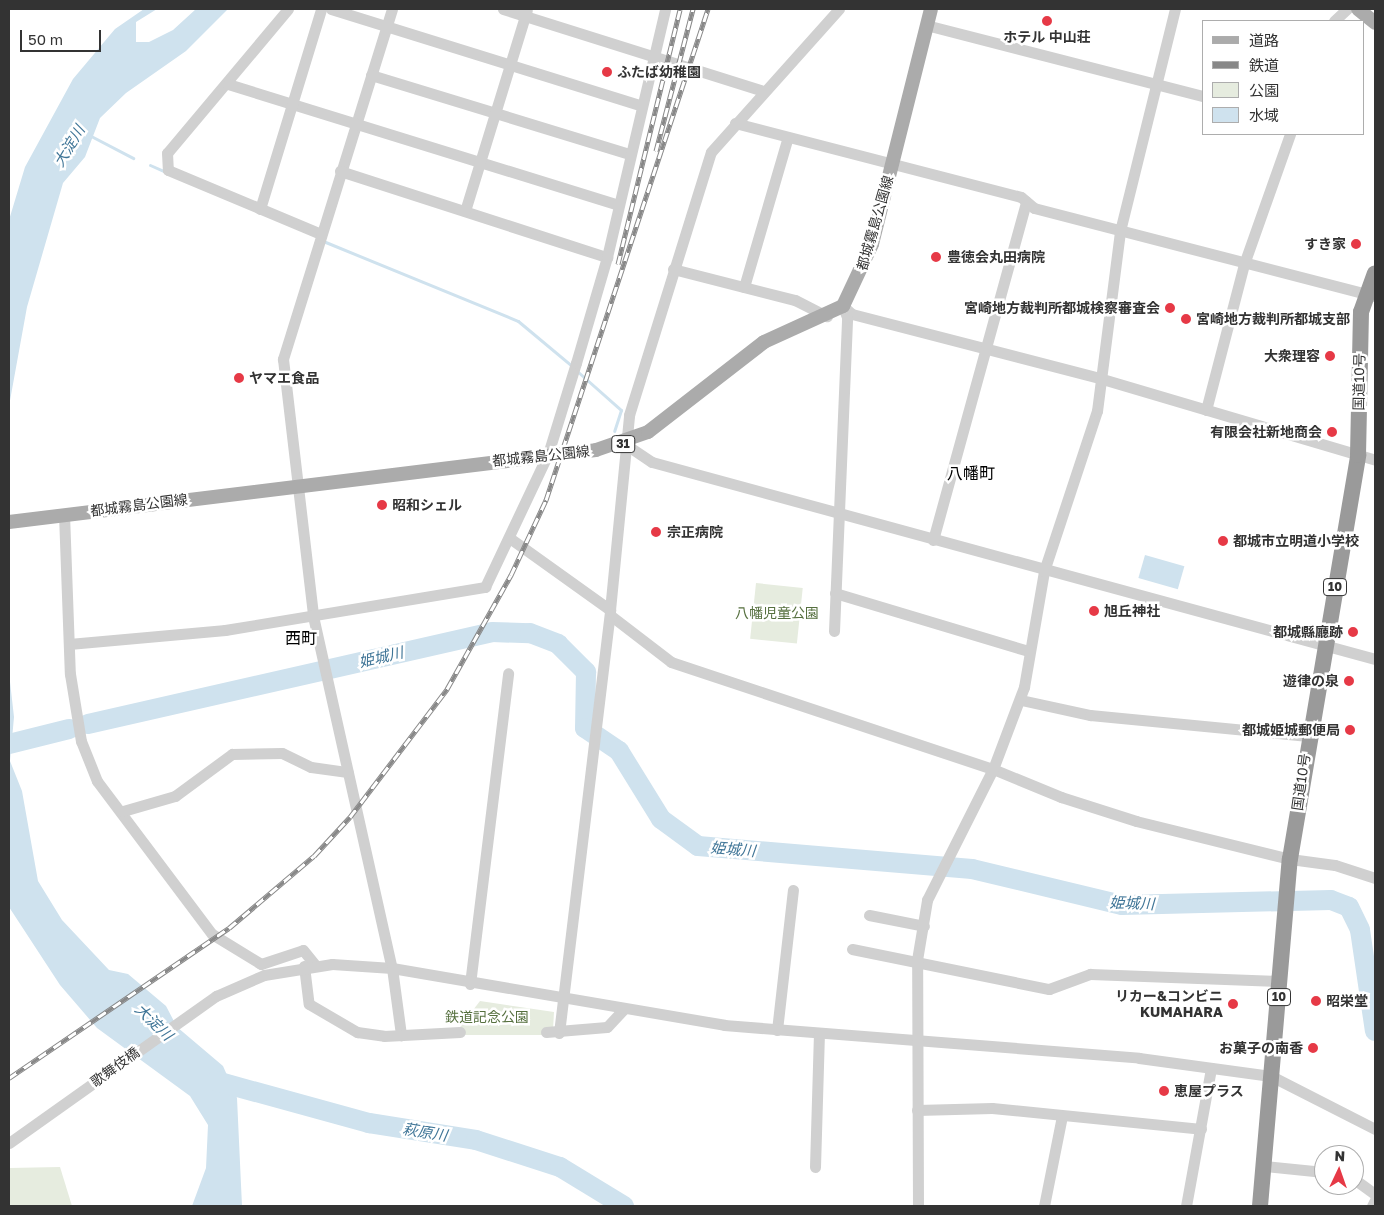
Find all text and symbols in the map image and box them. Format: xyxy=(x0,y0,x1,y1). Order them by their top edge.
marker: ホテル 中山荘 xyxy=(1041,15,1053,27)
scale bar xyxy=(22,20,104,52)
legend xyxy=(1202,20,1364,135)
place label: ホテル 中山荘 xyxy=(1003,29,1091,45)
text: 50 m xyxy=(28,30,63,48)
text: 道路 xyxy=(1249,31,1279,49)
text: 鉄道 xyxy=(1249,56,1279,74)
place label: ふたば幼稚園 xyxy=(617,64,701,80)
marker: ふたば幼稚園 xyxy=(601,66,613,78)
text: 公園 xyxy=(1249,81,1279,99)
text: 水域 xyxy=(1249,106,1279,124)
water label: 大淀川 xyxy=(50,122,88,170)
street label: 都城霧島公園線 xyxy=(853,174,897,272)
place label: すき家 xyxy=(1304,236,1346,252)
marker: すき家 xyxy=(1350,238,1362,250)
place label: 豊徳会丸田病院 xyxy=(947,249,1045,265)
marker: 豊徳会丸田病院 xyxy=(929,250,943,264)
place label: 宮崎地方裁判所都城検察審査会 xyxy=(964,300,1160,316)
marker: 宮崎地方裁判所都城検察審査会 xyxy=(1164,302,1176,314)
place label: 宮崎地方裁判所都城支部 xyxy=(1196,311,1350,327)
marker: 宮崎地方裁判所都城支部 xyxy=(1180,313,1192,325)
place label: 大衆理容 xyxy=(1264,348,1320,364)
marker: 大衆理容 xyxy=(1324,350,1336,362)
street label: 国道10号 xyxy=(1350,353,1368,411)
place label: ヤマエ食品 xyxy=(249,370,319,386)
marker: ヤマエ食品 xyxy=(233,372,245,384)
place label: 有限会社新地商会 xyxy=(1210,424,1322,440)
marker: 有限会社新地商会 xyxy=(1326,426,1338,438)
road number: 31 xyxy=(610,434,636,454)
street label: 都城霧島公園線 xyxy=(491,443,591,469)
district label: 八幡町 xyxy=(947,463,995,483)
street label: 都城霧島公園線 xyxy=(89,491,189,519)
place label: 昭和シェル xyxy=(392,497,462,513)
marker: 昭和シェル xyxy=(376,499,388,511)
place label: 宗正病院 xyxy=(667,524,723,540)
marker: 宗正病院 xyxy=(649,525,663,539)
place label: 都城市立明道小学校 xyxy=(1233,533,1359,549)
marker: 都城市立明道小学校 xyxy=(1217,535,1229,547)
road number: 10 xyxy=(1322,578,1348,596)
place label: 旭丘神社 xyxy=(1104,603,1160,619)
park label: 八幡児童公園 xyxy=(735,605,819,621)
marker: 旭丘神社 xyxy=(1088,605,1100,617)
place label: 都城縣廳跡 xyxy=(1273,624,1343,640)
marker: 都城縣廳跡 xyxy=(1347,626,1359,638)
district label: 西町 xyxy=(285,628,317,648)
water label: 姫城川 xyxy=(357,643,405,671)
place label: 遊律の泉 xyxy=(1283,673,1339,689)
marker: 遊律の泉 xyxy=(1343,675,1355,687)
place label: 都城姫城郵便局 xyxy=(1242,722,1340,738)
marker: 都城姫城郵便局 xyxy=(1344,724,1356,736)
street label: 国道10号 xyxy=(1289,752,1313,812)
water label: 姫城川 xyxy=(710,838,756,860)
water label: 姫城川 xyxy=(1109,893,1155,913)
place label: リカー&コンビニ KUMAHARA xyxy=(1115,988,1223,1020)
road number: 10 xyxy=(1266,988,1292,1006)
place label: 昭栄堂 xyxy=(1326,993,1368,1009)
marker: 昭栄堂 xyxy=(1310,995,1322,1007)
marker: リカー&コンビニ KUMAHARA xyxy=(1227,998,1239,1010)
water label: 大淀川 xyxy=(132,1000,176,1044)
park label: 鉄道記念公園 xyxy=(445,1009,529,1025)
place label: お菓子の南香 xyxy=(1219,1040,1303,1056)
marker: お菓子の南香 xyxy=(1307,1042,1319,1054)
street label: 歌舞伎橋 xyxy=(87,1044,143,1090)
place label: 恵屋プラス xyxy=(1174,1083,1244,1099)
marker: 恵屋プラス xyxy=(1158,1085,1170,1097)
water label: 萩原川 xyxy=(401,1120,449,1144)
north arrow xyxy=(1314,1145,1364,1195)
text: N xyxy=(1334,1147,1346,1164)

